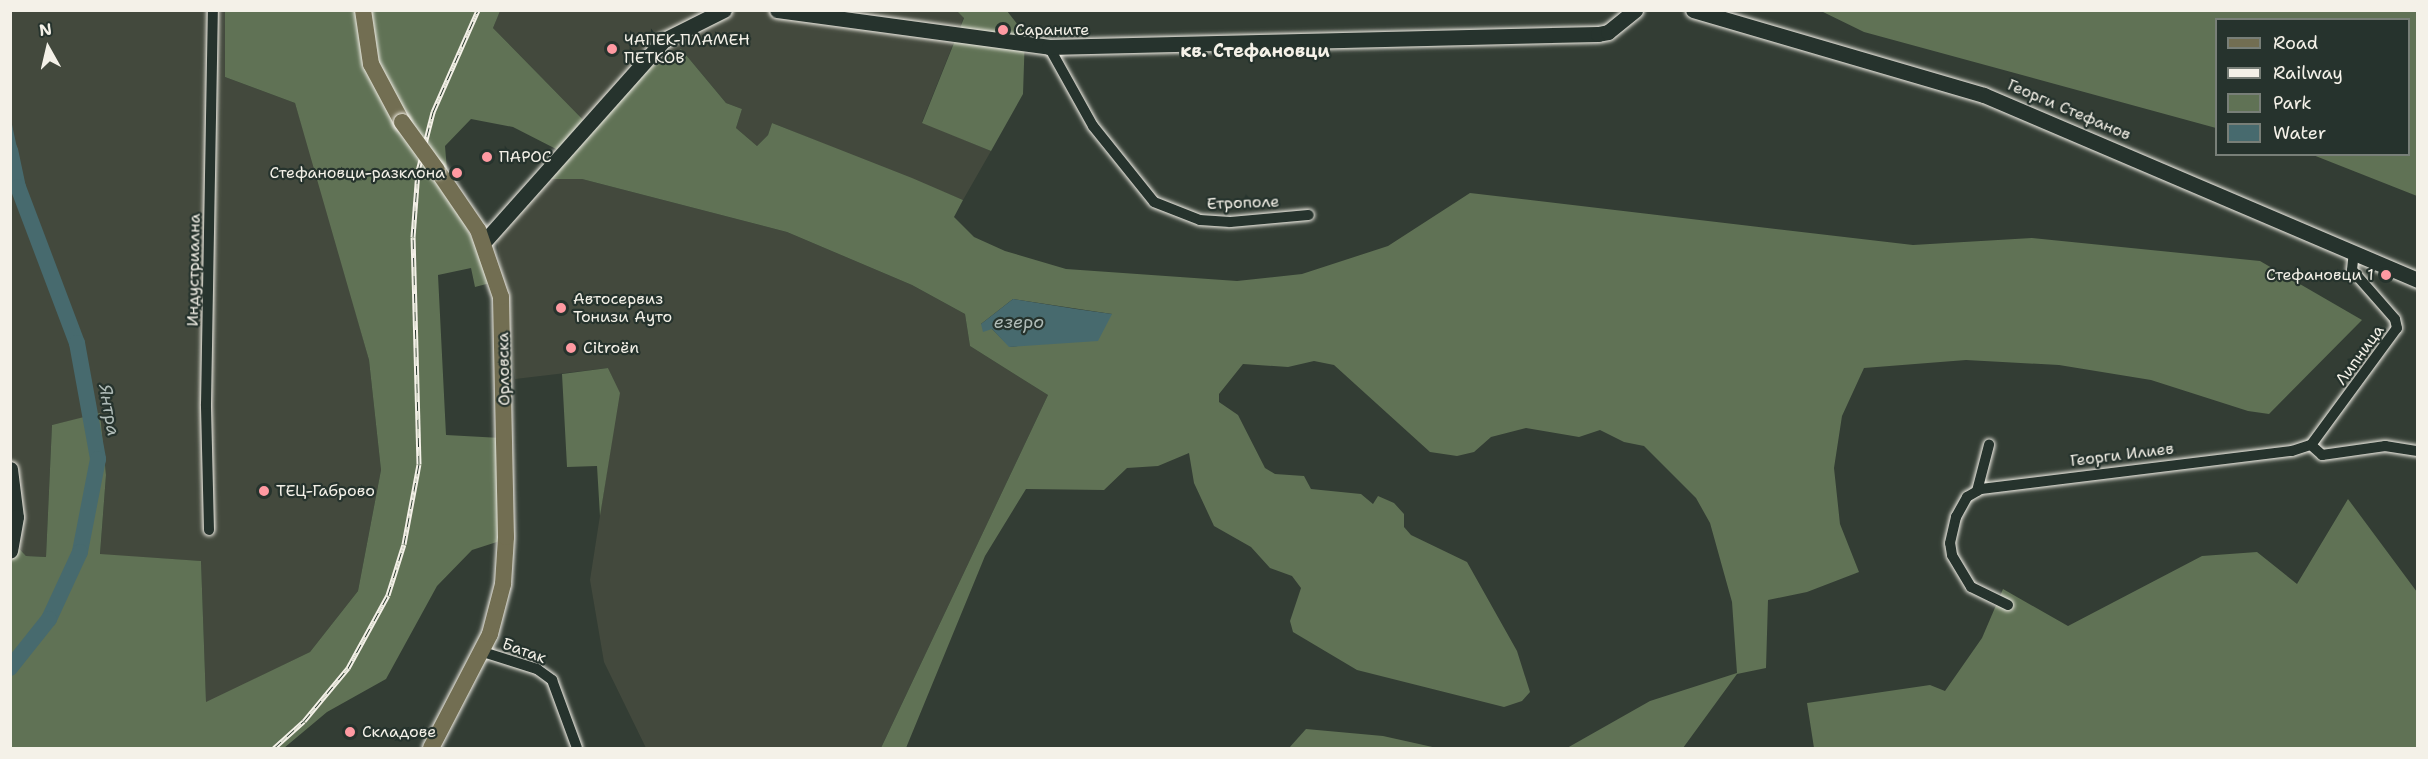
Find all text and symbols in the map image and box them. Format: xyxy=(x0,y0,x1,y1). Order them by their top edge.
north arrow xyxy=(18,18,78,78)
text: N xyxy=(38,18,53,41)
legend xyxy=(2215,18,2410,156)
place label: Сараните xyxy=(1015,20,1089,40)
marker: Сараните xyxy=(996,23,1010,37)
place label: ЧАПЕК-ПЛАМЕН ПЕТКОВ xyxy=(624,30,750,68)
text: Road xyxy=(2273,31,2318,55)
district label: кв. Стефановци xyxy=(1180,40,1330,62)
marker: ЧАПЕК-ПЛАМЕН ПЕТКОВ xyxy=(605,42,619,56)
text: Railway xyxy=(2273,61,2343,85)
street label: Георги Стефанов xyxy=(2005,75,2133,145)
text: Park xyxy=(2273,91,2312,115)
text: Water xyxy=(2273,121,2326,145)
place label: ПАРОС xyxy=(499,147,552,167)
marker: ПАРОС xyxy=(480,150,494,164)
place label: Стефановци-разклона xyxy=(269,163,445,183)
marker: Стефановци-разклона xyxy=(450,166,464,180)
street label: Етрополе xyxy=(1206,192,1280,214)
street label: Индустриална xyxy=(183,213,205,327)
place label: Стефановци 1 xyxy=(2266,265,2374,285)
marker: Стефановци 1 xyxy=(2379,268,2393,282)
place label: Автосервиз Тонизи Ауто xyxy=(573,289,672,327)
marker: Автосервиз Тонизи Ауто xyxy=(554,301,568,315)
water label: езеро xyxy=(994,311,1044,333)
street label: Липница xyxy=(2332,321,2388,389)
street label: Орловска xyxy=(494,332,514,406)
place label: Citroën xyxy=(583,338,639,358)
marker: Citroën xyxy=(564,341,578,355)
water label: Янтра xyxy=(94,382,124,438)
street label: Георги Илиев xyxy=(2069,439,2175,471)
place label: ТЕЦ-Габрово xyxy=(276,481,375,501)
marker: ТЕЦ-Габрово xyxy=(257,484,271,498)
street label: Батак xyxy=(499,634,549,668)
place label: Складове xyxy=(362,722,436,742)
marker: Складове xyxy=(343,725,357,739)

